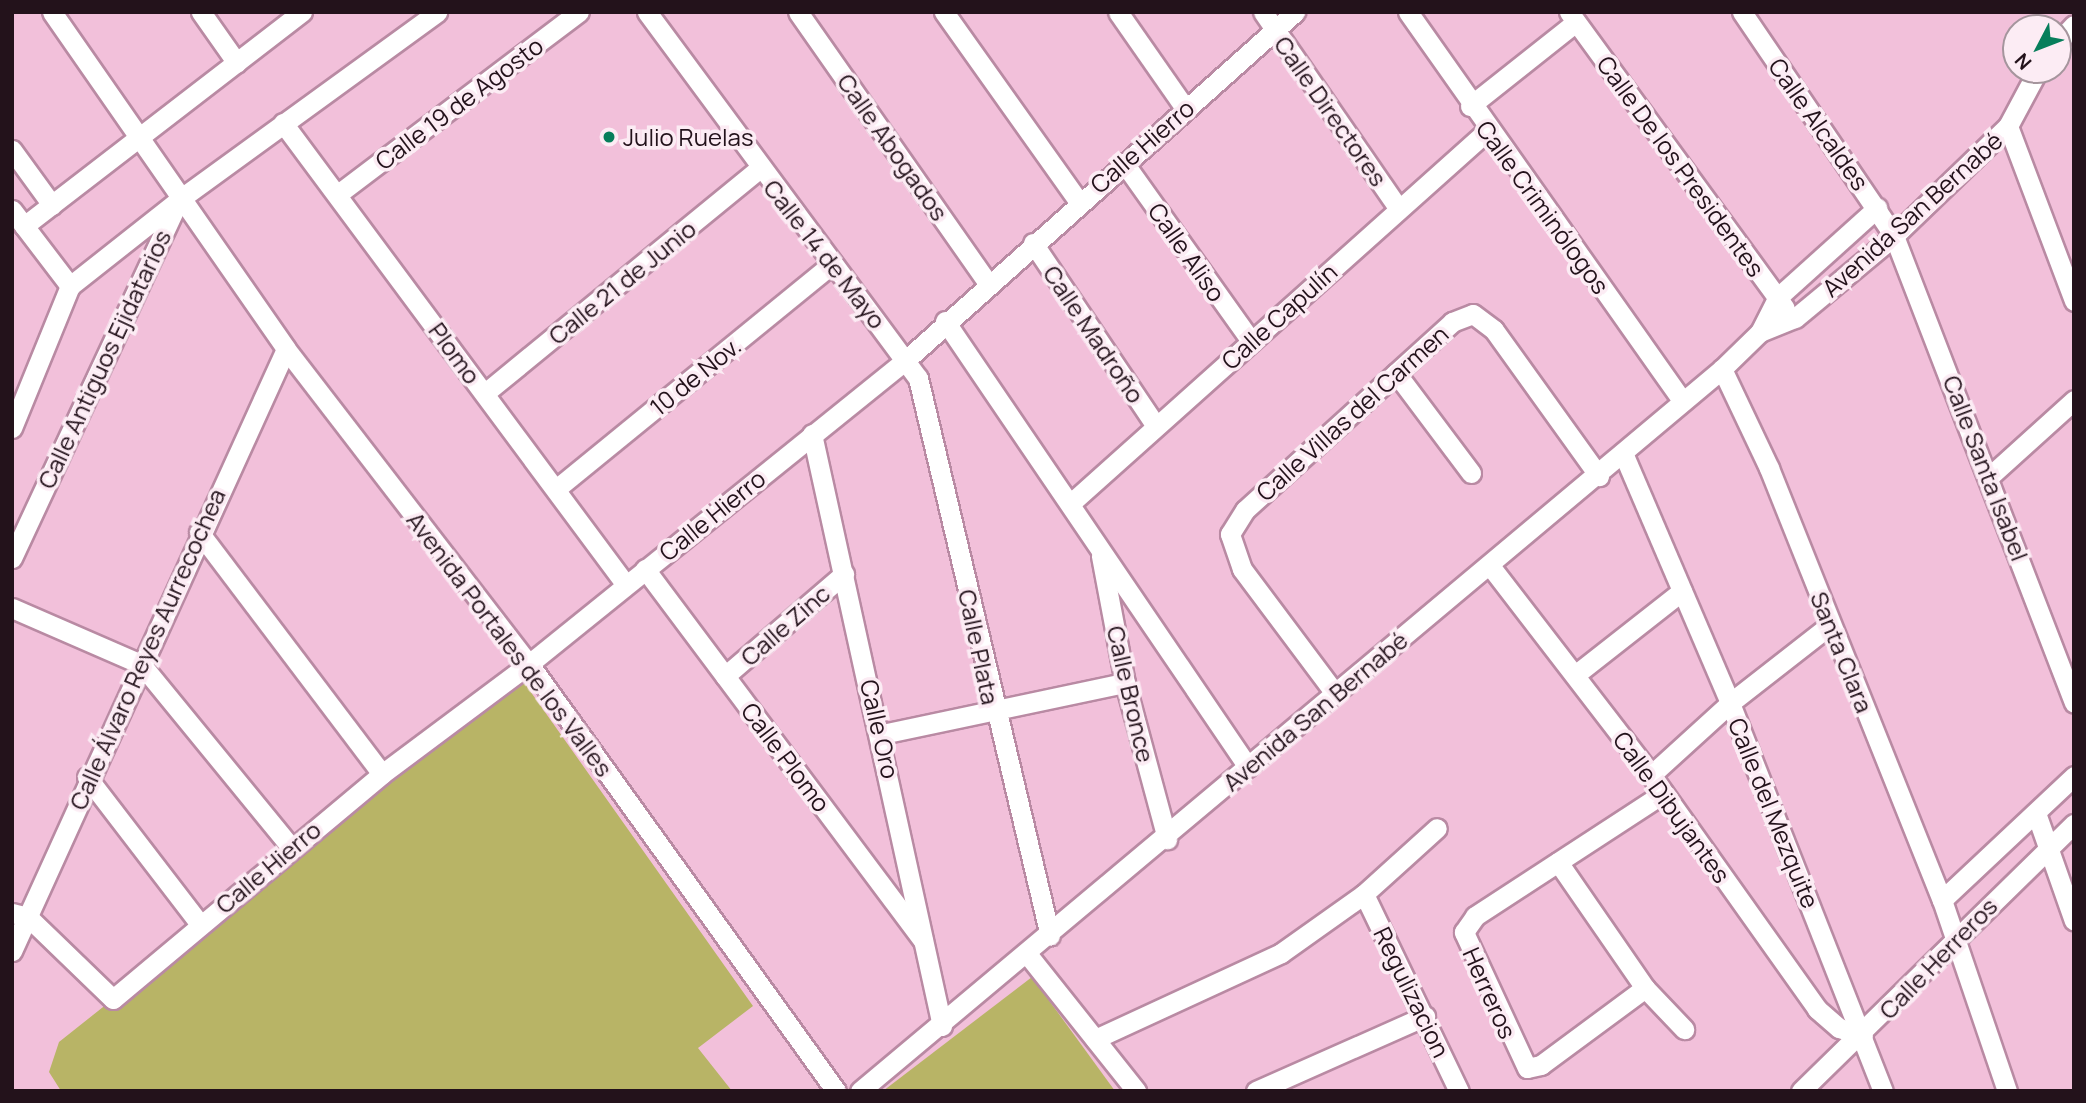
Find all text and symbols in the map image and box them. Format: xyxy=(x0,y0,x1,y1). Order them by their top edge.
north arrow xyxy=(2002,14,2072,84)
street label: Calle 19 de Agosto xyxy=(370,31,548,175)
street label: Calle Directores xyxy=(1269,31,1393,191)
text: N xyxy=(2009,48,2037,75)
street label: Calle De los Presidentes xyxy=(1591,50,1771,282)
street label: Calle Alcaldes xyxy=(1763,53,1875,195)
street label: Calle Abogados xyxy=(832,68,954,226)
street label: Calle Hierro xyxy=(1084,93,1200,199)
street label: Calle Criminólogos xyxy=(1471,115,1615,299)
place label: Julio Ruelas xyxy=(623,123,754,151)
street label: Avenida San Bernabé xyxy=(1816,126,2008,302)
marker: Julio Ruelas xyxy=(601,129,617,145)
street label: Calle 14 de Mayo xyxy=(758,174,892,334)
street label: Calle Aliso xyxy=(1143,197,1231,307)
street label: Calle 21 de Junio xyxy=(543,214,701,350)
street label: Calle Antiguos Ejidatarios xyxy=(31,225,177,493)
street label: Calle Capulín xyxy=(1215,257,1343,375)
street label: Calle Madroño xyxy=(1038,260,1150,408)
street label: Plomo xyxy=(423,317,487,389)
street label: Calle Villas del Carmen xyxy=(1250,319,1454,507)
street label: 10 de Nov. xyxy=(644,331,746,421)
street label: Calle Santa Isabel xyxy=(1937,371,2035,565)
street label: Calle Hierro xyxy=(653,464,771,566)
street label: Calle Álvaro Reyes Aurrecochea xyxy=(63,484,231,814)
street label: Avenida Portales de los Valles xyxy=(401,506,619,782)
street label: Calle Zinc xyxy=(735,579,835,671)
street label: Calle Plata xyxy=(953,587,1005,707)
street label: Santa Clara xyxy=(1805,587,1879,717)
street label: Calle Bronce xyxy=(1101,623,1161,765)
street label: Avenida San Bernabé xyxy=(1217,625,1413,797)
street label: Calle Oro xyxy=(855,677,905,781)
street label: Calle Plomo xyxy=(736,697,836,817)
street label: Calle del Mezquite xyxy=(1723,714,1825,912)
street label: Calle Dibujantes xyxy=(1607,726,1737,888)
street label: Calle Hierro xyxy=(210,815,326,919)
street label: Calle Herreros xyxy=(1873,891,2003,1025)
street label: Regulizacion xyxy=(1368,922,1456,1062)
street label: Herreros xyxy=(1457,943,1523,1043)

